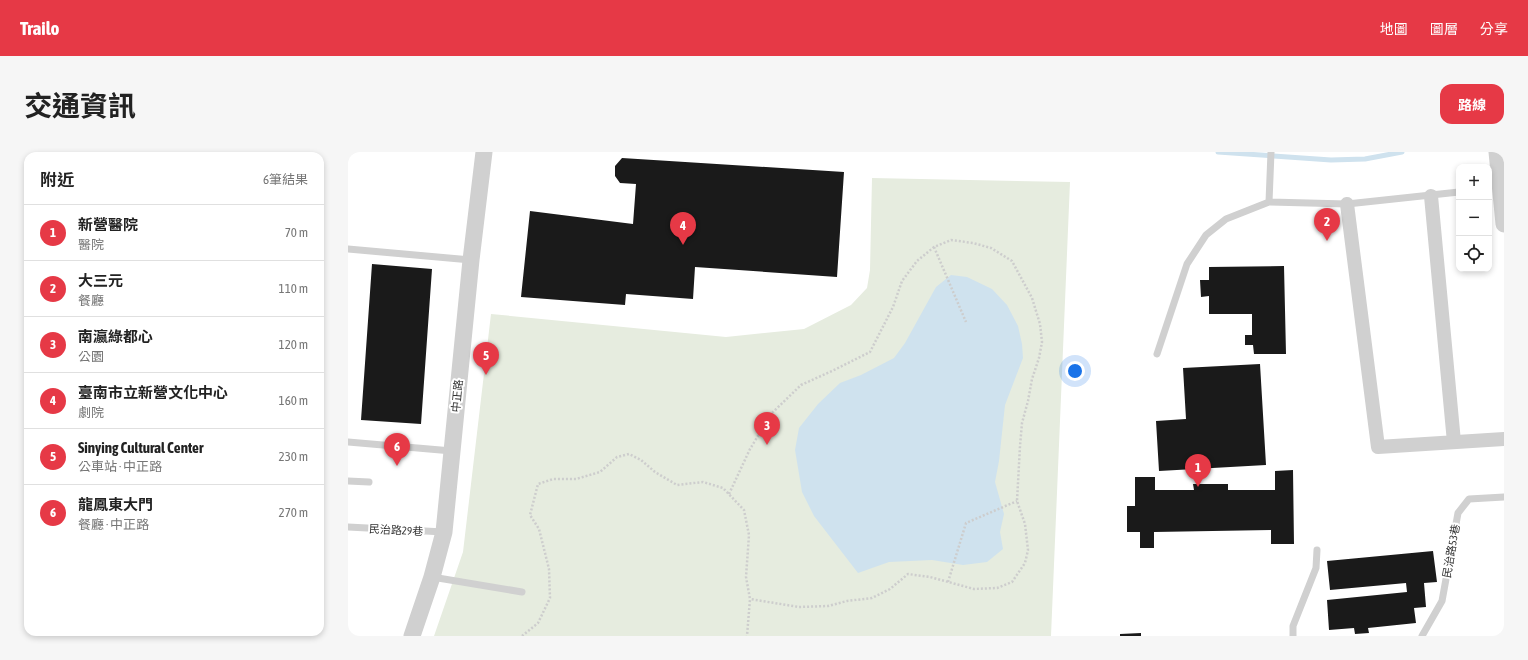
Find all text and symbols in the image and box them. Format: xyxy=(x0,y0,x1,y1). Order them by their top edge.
text: Trailo xyxy=(20,17,59,39)
text: 地圖 xyxy=(1380,21,1408,37)
text: 圖層 xyxy=(1430,21,1458,37)
text: 分享 xyxy=(1480,21,1508,37)
button: 路線 xyxy=(1440,84,1504,124)
text: 交通資訊 xyxy=(24,90,136,122)
map controls xyxy=(1456,164,1492,272)
button: + xyxy=(1456,164,1492,200)
text: 附近 xyxy=(40,170,74,190)
text: 6筆結果 xyxy=(263,172,308,187)
button: − xyxy=(1456,200,1492,236)
pin: 2 xyxy=(1314,208,1340,241)
pin: 4 xyxy=(670,212,696,245)
text: 新營醫院 xyxy=(78,216,138,233)
text: 1 xyxy=(50,225,56,240)
text: 70 m xyxy=(285,225,308,240)
button: locate xyxy=(1456,236,1492,272)
text: 醫院 xyxy=(78,237,104,252)
text: 大三元 xyxy=(78,272,123,289)
text: 2 xyxy=(50,281,56,296)
text: 110 m xyxy=(279,281,308,296)
text: 餐廳 xyxy=(78,293,104,308)
text: 南瀛綠都心 xyxy=(78,328,153,345)
text: 3 xyxy=(50,337,56,352)
text: 120 m xyxy=(279,337,308,352)
pin: 5 xyxy=(473,342,499,375)
text: 公園 xyxy=(78,349,104,364)
your location xyxy=(1065,361,1085,381)
street label: 中正路 xyxy=(450,379,464,413)
text: 臺南市立新營文化中心 xyxy=(78,384,228,401)
text: 4 xyxy=(50,393,56,408)
text: 160 m xyxy=(279,393,308,408)
text: 劇院 xyxy=(78,405,104,420)
pin: 3 xyxy=(754,412,780,445)
pin: 6 xyxy=(384,433,410,466)
text: Sinying Cultural Center xyxy=(78,439,203,456)
text: 5 xyxy=(50,449,56,464)
text: 230 m xyxy=(279,449,308,464)
pin: 1 xyxy=(1185,454,1211,487)
text: 公車站 · 中正路 xyxy=(78,459,162,474)
text: 龍鳳東大門 xyxy=(78,496,153,513)
text: 6 xyxy=(50,505,56,520)
text: 270 m xyxy=(279,505,308,520)
text: 餐廳 · 中正路 xyxy=(78,517,149,532)
street label: 民治路29巷 xyxy=(369,523,423,537)
street label: 民治路53巷 xyxy=(1440,523,1462,579)

